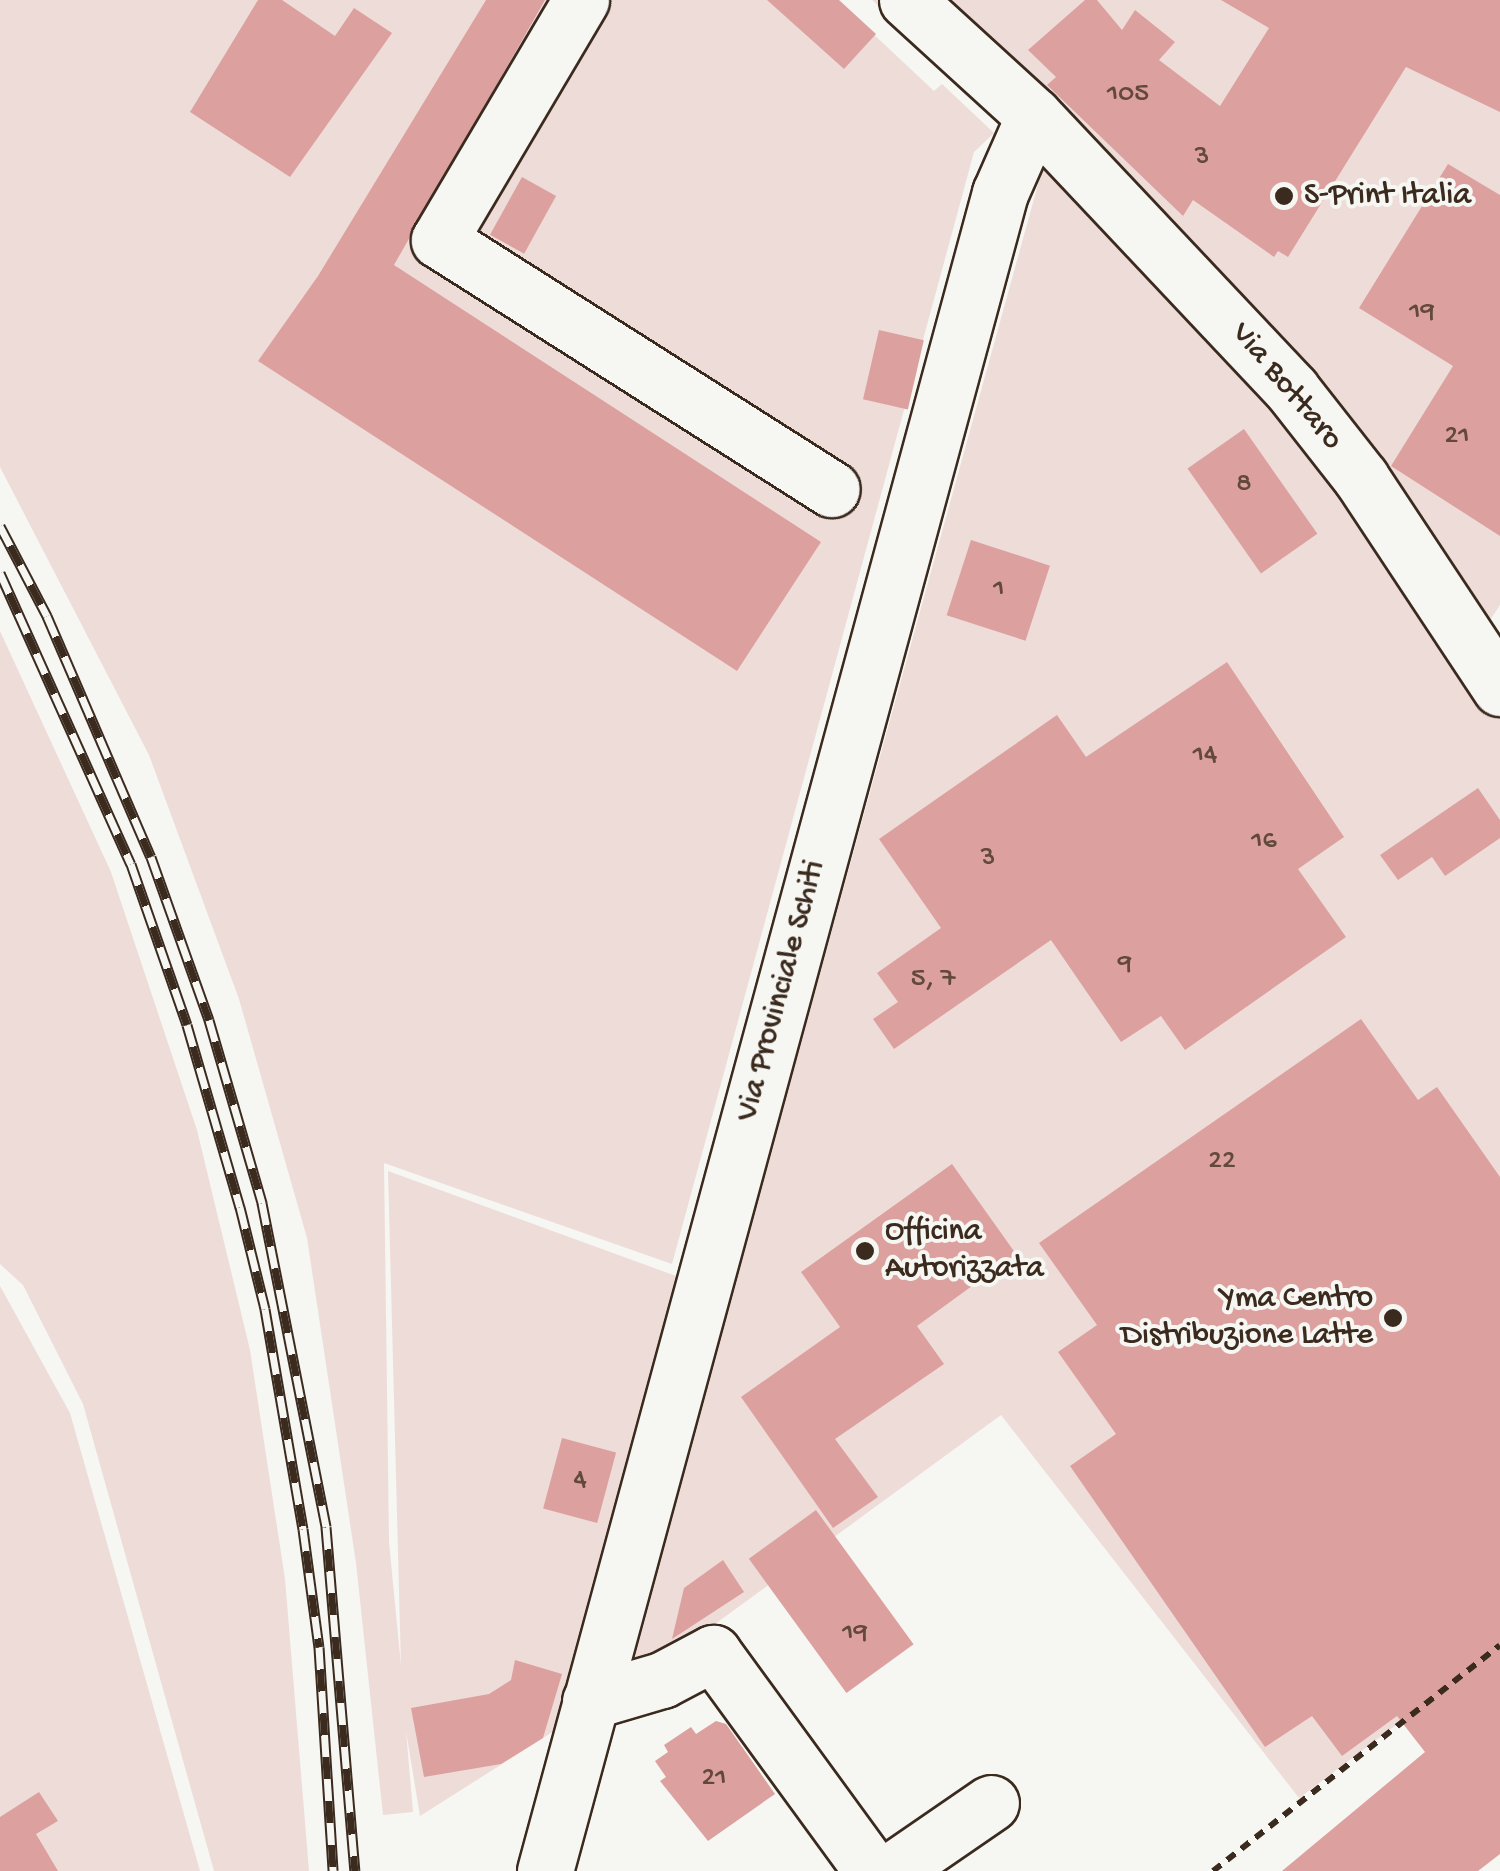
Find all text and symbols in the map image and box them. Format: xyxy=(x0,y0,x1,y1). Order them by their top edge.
house number: 105 xyxy=(1107,78,1149,112)
house number: 3 xyxy=(1195,141,1209,175)
place label: S-Print Italia xyxy=(1304,177,1471,215)
marker: S-Print Italia xyxy=(1273,185,1295,207)
house number: 19 xyxy=(1409,296,1435,330)
street label: Via Bottaro xyxy=(1222,315,1350,459)
house number: 21 xyxy=(1444,420,1470,454)
house number: 8 xyxy=(1236,468,1252,502)
house number: 1 xyxy=(993,573,1005,607)
house number: 14 xyxy=(1193,739,1217,773)
house number: 16 xyxy=(1251,825,1277,859)
house number: 3 xyxy=(981,842,995,876)
street label: Via Provinciale Schiti xyxy=(729,856,835,1126)
house number: 9 xyxy=(1118,948,1132,982)
house number: 5, 7 xyxy=(911,963,955,997)
house number: 22 xyxy=(1208,1145,1236,1179)
place label: Officina Autorizzata xyxy=(885,1214,1044,1289)
marker: Officina Autorizzata xyxy=(854,1240,876,1262)
place label: Yma Centro Distribuzione Latte xyxy=(1121,1281,1373,1356)
marker: Yma Centro Distribuzione Latte xyxy=(1382,1307,1404,1329)
house number: 4 xyxy=(573,1464,587,1498)
house number: 19 xyxy=(842,1617,868,1651)
house number: 21 xyxy=(701,1762,727,1796)

